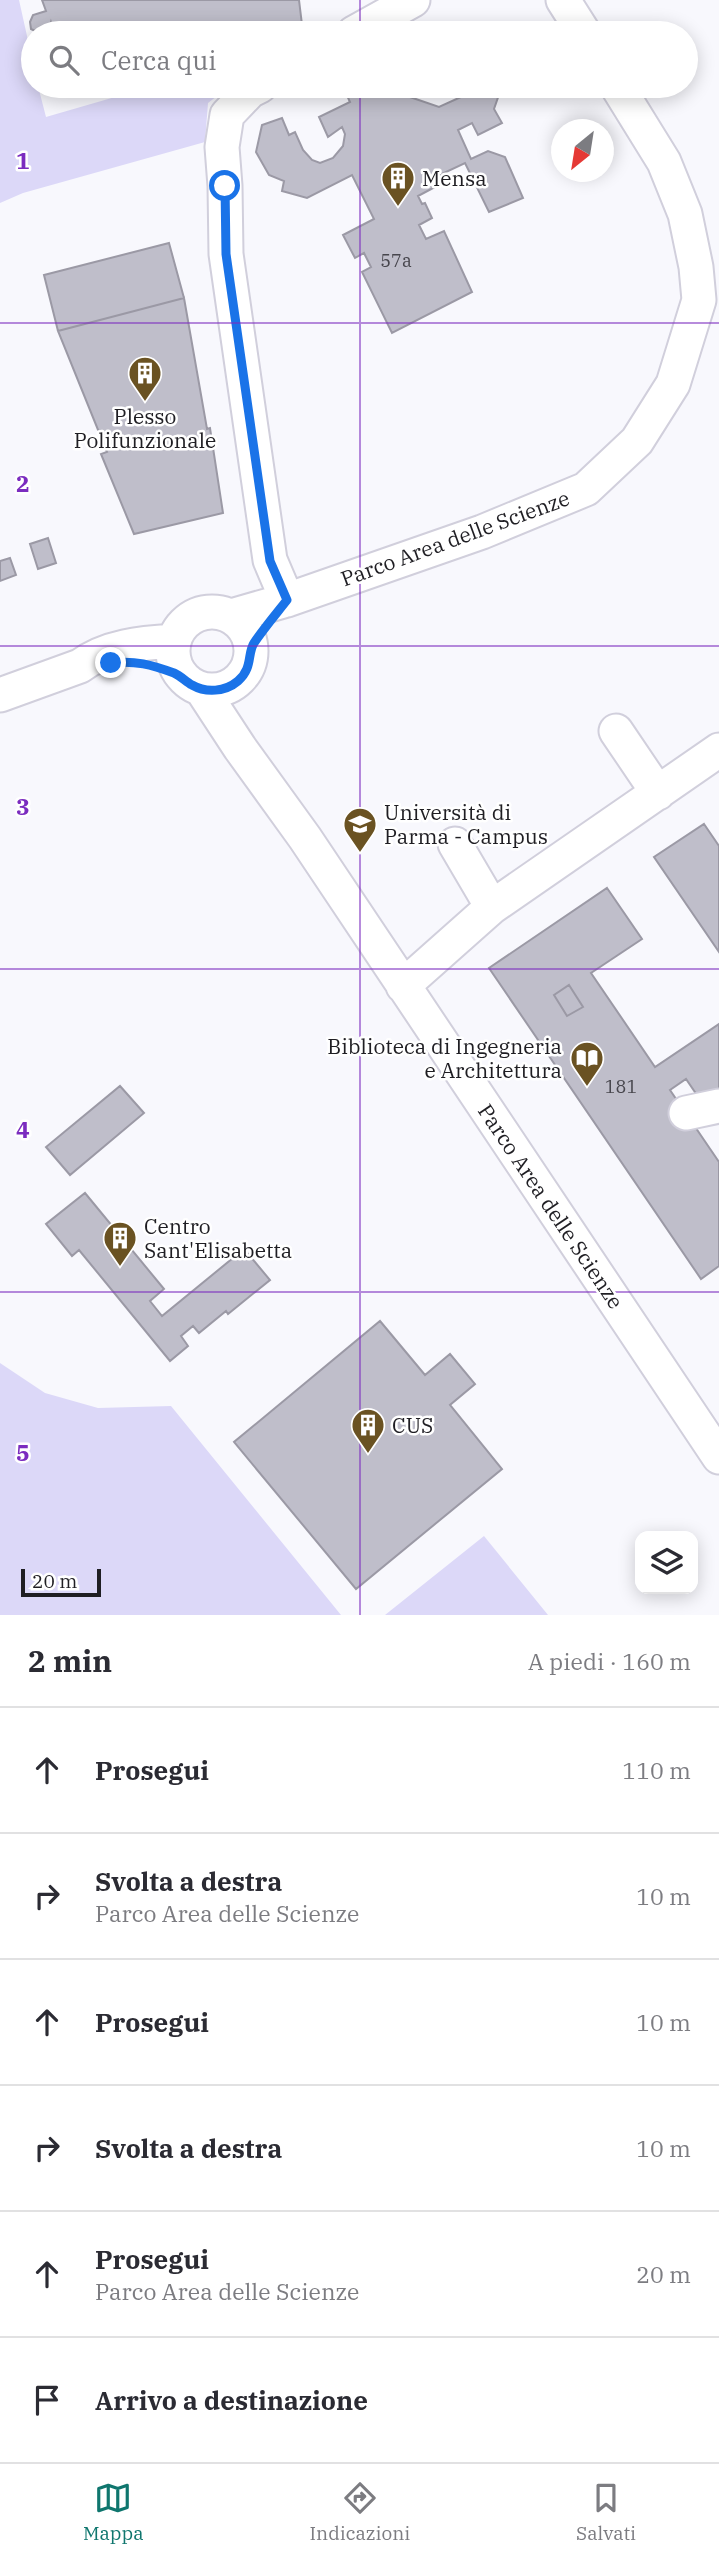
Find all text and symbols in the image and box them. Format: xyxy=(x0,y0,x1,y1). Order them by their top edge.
search box xyxy=(21,21,698,98)
icon: search xyxy=(45,41,83,79)
text: Cerca qui xyxy=(101,43,216,77)
north arrow xyxy=(551,119,614,182)
text: 1 xyxy=(16,145,30,175)
building icon: Mensa xyxy=(379,159,417,208)
place label: Mensa xyxy=(422,164,487,192)
route start xyxy=(209,170,240,201)
house number: 57a xyxy=(380,249,412,272)
building icon: Plesso Polifunzionale xyxy=(126,354,164,403)
place label: Plesso Polifunzionale xyxy=(74,402,216,454)
text: 2 xyxy=(16,468,30,498)
street label: Parco Area delle Scienze xyxy=(337,484,573,592)
route end xyxy=(95,647,126,678)
text: 3 xyxy=(16,791,30,821)
place label: Università di Parma - Campus xyxy=(384,798,548,850)
school or university icon: Università di Parma - Campus xyxy=(341,805,379,854)
place label: Biblioteca di Ingegneria e Architettura xyxy=(327,1032,562,1084)
library icon: Biblioteca di Ingegneria e Architettura xyxy=(568,1039,606,1088)
house number: 181 xyxy=(605,1075,637,1098)
street label: Parco Area delle Scienze xyxy=(472,1098,630,1314)
text: 4 xyxy=(16,1114,30,1144)
place label: Centro Sant'Elisabetta xyxy=(144,1212,292,1264)
building icon: Centro Sant'Elisabetta xyxy=(101,1219,139,1268)
building icon: CUS xyxy=(349,1406,387,1455)
place label: CUS xyxy=(392,1411,433,1439)
text: 5 xyxy=(16,1437,30,1467)
map controls xyxy=(635,1531,698,1594)
button: layers xyxy=(635,1531,698,1594)
scale bar xyxy=(21,1566,102,1598)
text: 20 m xyxy=(32,1569,77,1593)
text: 2 min xyxy=(28,1641,112,1680)
text: A piedi · 160 m xyxy=(528,1646,691,1676)
icon: ahead xyxy=(28,1751,66,1789)
text: Prosegui xyxy=(95,1753,209,1787)
text: 110 m xyxy=(622,1755,691,1785)
text: Svolta a destra xyxy=(95,1864,282,1898)
icon: right xyxy=(28,1877,66,1915)
text: 10 m xyxy=(636,1881,691,1911)
text: Parco Area delle Scienze xyxy=(95,1898,359,1928)
icon: ahead xyxy=(28,2003,66,2041)
text: Prosegui xyxy=(95,2005,209,2039)
text: 10 m xyxy=(636,2007,691,2037)
icon: right xyxy=(28,2129,66,2167)
text: Svolta a destra xyxy=(95,2131,282,2165)
text: 10 m xyxy=(636,2133,691,2163)
text: Prosegui xyxy=(95,2242,209,2276)
icon: ahead xyxy=(28,2255,66,2293)
text: 20 m xyxy=(636,2259,691,2289)
text: Parco Area delle Scienze xyxy=(95,2276,359,2306)
icon: arrive xyxy=(28,2381,66,2419)
text: Arrivo a destinazione xyxy=(95,2383,368,2417)
tab: Mappa xyxy=(83,2479,144,2545)
tab: Indicazioni xyxy=(309,2479,410,2545)
tab: Salvati xyxy=(576,2479,636,2545)

